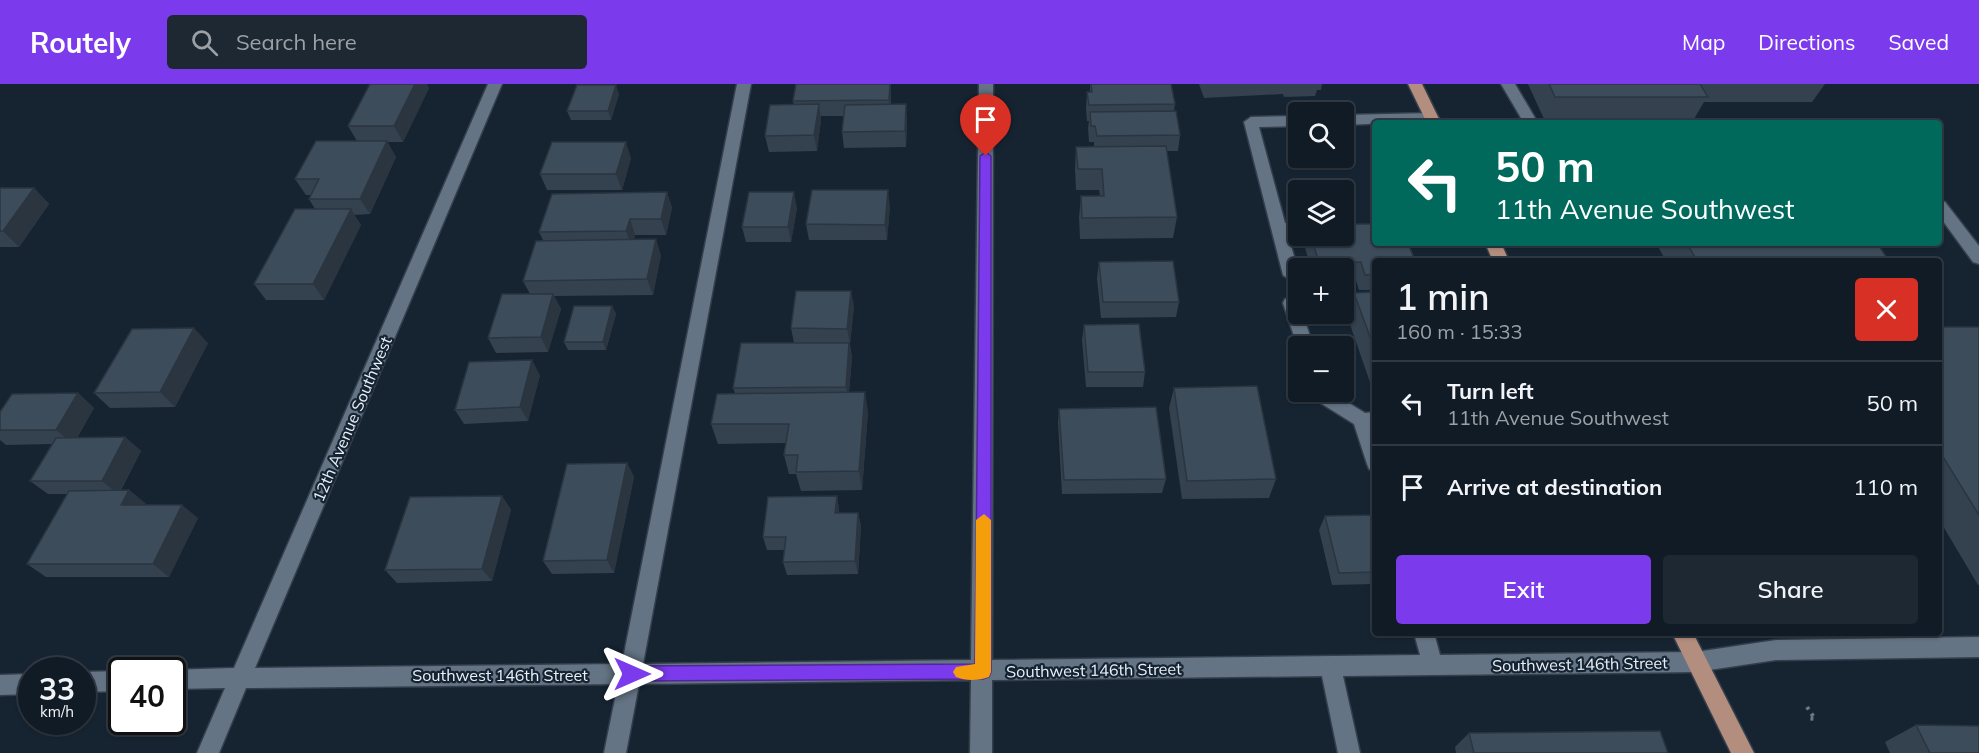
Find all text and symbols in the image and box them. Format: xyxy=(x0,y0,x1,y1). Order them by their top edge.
search box xyxy=(167,15,587,69)
text: Routely xyxy=(30,25,131,60)
icon: search xyxy=(188,26,221,59)
text: Search here xyxy=(236,28,357,56)
text: Map xyxy=(1682,29,1725,55)
text: Directions xyxy=(1758,29,1855,55)
text: Saved xyxy=(1888,29,1949,55)
pin xyxy=(960,94,1011,156)
map controls xyxy=(1288,102,1354,402)
button: search xyxy=(1288,102,1354,168)
icon: arrive xyxy=(969,103,1002,136)
text: 50 m xyxy=(1495,140,1595,193)
icon: left xyxy=(1396,144,1474,222)
button: layers xyxy=(1288,180,1354,246)
text: 11th Avenue Southwest xyxy=(1495,192,1794,226)
button: + xyxy=(1288,258,1354,324)
text: 1 min xyxy=(1396,274,1490,319)
button: close xyxy=(1855,278,1918,341)
text: 160 m · 15:33 xyxy=(1396,319,1522,344)
street label: 12th Avenue Southwest xyxy=(308,333,396,505)
button: − xyxy=(1288,336,1354,402)
text: Turn left xyxy=(1447,377,1534,405)
icon: left xyxy=(1396,387,1429,420)
text: 50 m xyxy=(1867,389,1918,417)
text: 11th Avenue Southwest xyxy=(1447,405,1669,430)
icon: arrive xyxy=(1396,471,1429,504)
text: Arrive at destination xyxy=(1447,473,1662,501)
text: 110 m xyxy=(1853,473,1918,501)
button: Exit xyxy=(1396,555,1651,624)
button: Share xyxy=(1663,555,1918,624)
position arrow xyxy=(600,642,664,706)
street label: Southwest 146th Street xyxy=(1492,652,1668,676)
speed limit sign: 40 xyxy=(108,657,186,735)
street label: Southwest 146th Street xyxy=(1006,658,1182,682)
street label: Southwest 146th Street xyxy=(412,665,588,685)
text: 33 xyxy=(39,670,75,708)
text: km/h xyxy=(40,702,74,721)

